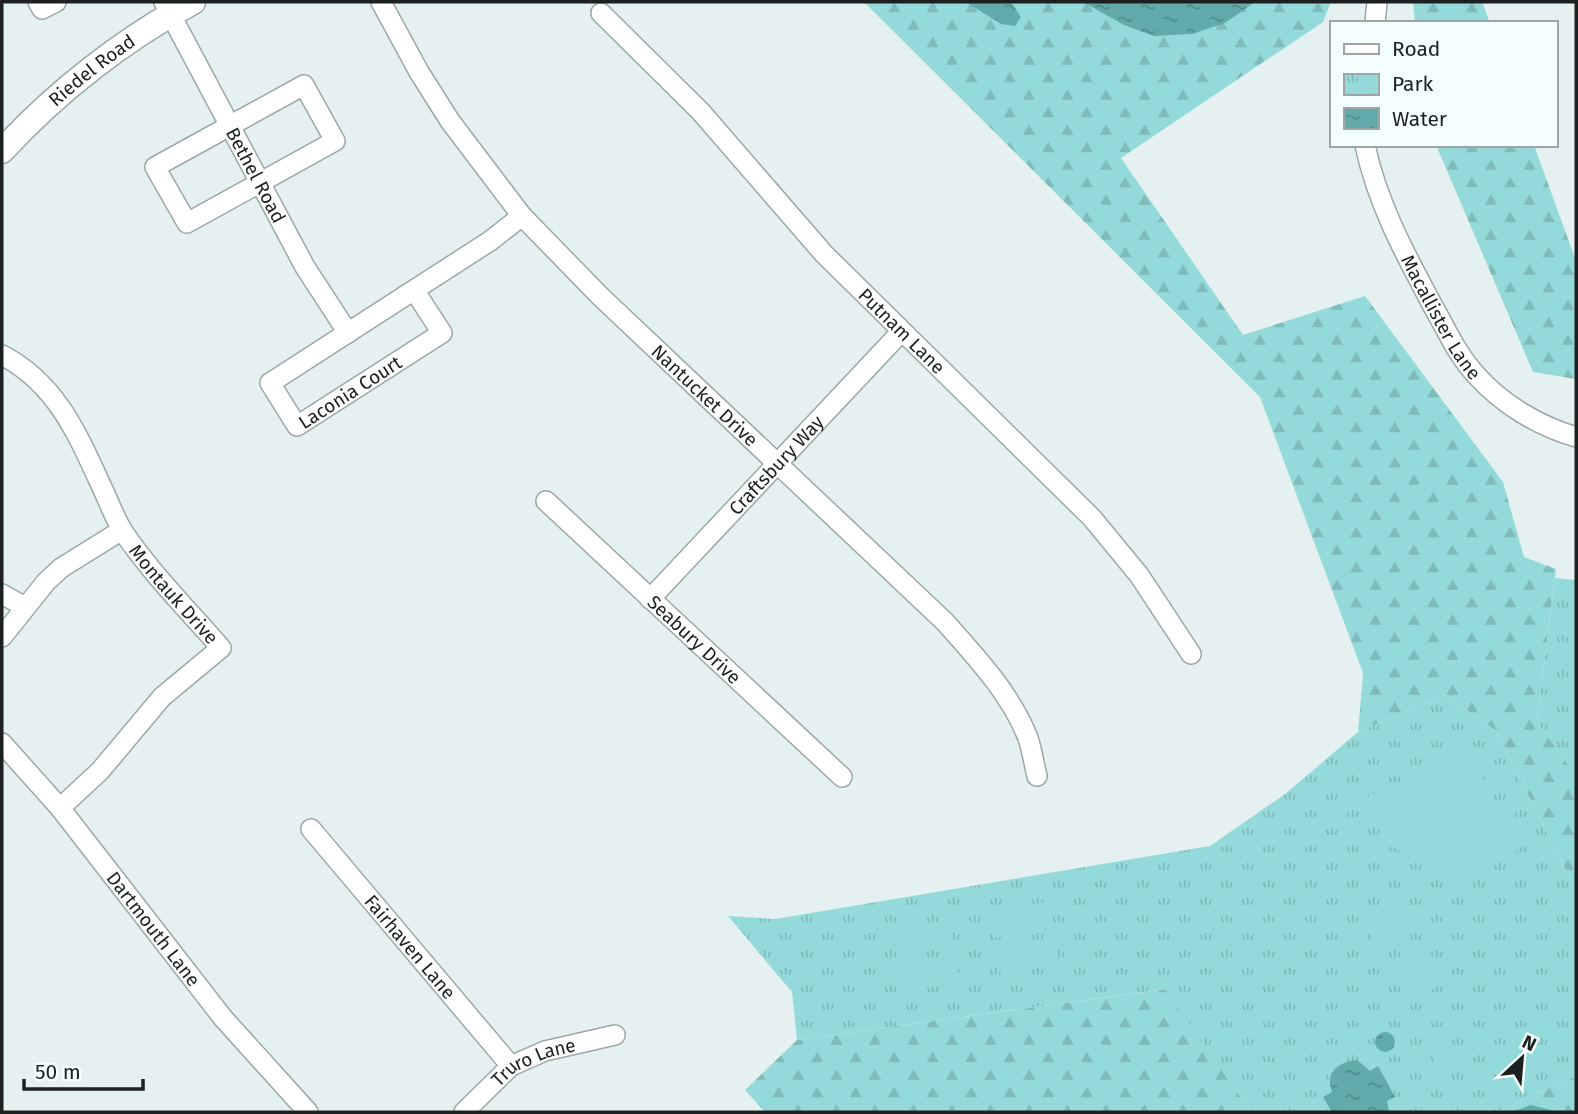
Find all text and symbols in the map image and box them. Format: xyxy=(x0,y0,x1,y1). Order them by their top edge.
legend xyxy=(1330,21,1557,147)
street label: Riedel Road xyxy=(44,29,139,111)
text: Road xyxy=(1392,36,1440,62)
text: Park xyxy=(1392,71,1434,97)
text: Water xyxy=(1392,106,1447,132)
street label: Bethel Road xyxy=(221,123,291,227)
street label: Macallister Lane xyxy=(1396,251,1486,384)
street label: Putnam Lane xyxy=(854,283,950,378)
street label: Nantucket Drive xyxy=(647,340,763,451)
street label: Laconia Court xyxy=(294,350,406,434)
street label: Craftsbury Way xyxy=(724,410,829,519)
street label: Montauk Drive xyxy=(124,540,223,649)
street label: Seabury Drive xyxy=(643,590,746,689)
street label: Dartmouth Lane xyxy=(102,867,206,991)
street label: Fairhaven Lane xyxy=(360,890,461,1004)
north arrow xyxy=(1487,1023,1557,1093)
text: N xyxy=(1519,1030,1540,1056)
street label: Truro Lane xyxy=(486,1033,578,1091)
scale bar xyxy=(24,1048,144,1092)
text: 50 m xyxy=(35,1059,81,1085)

